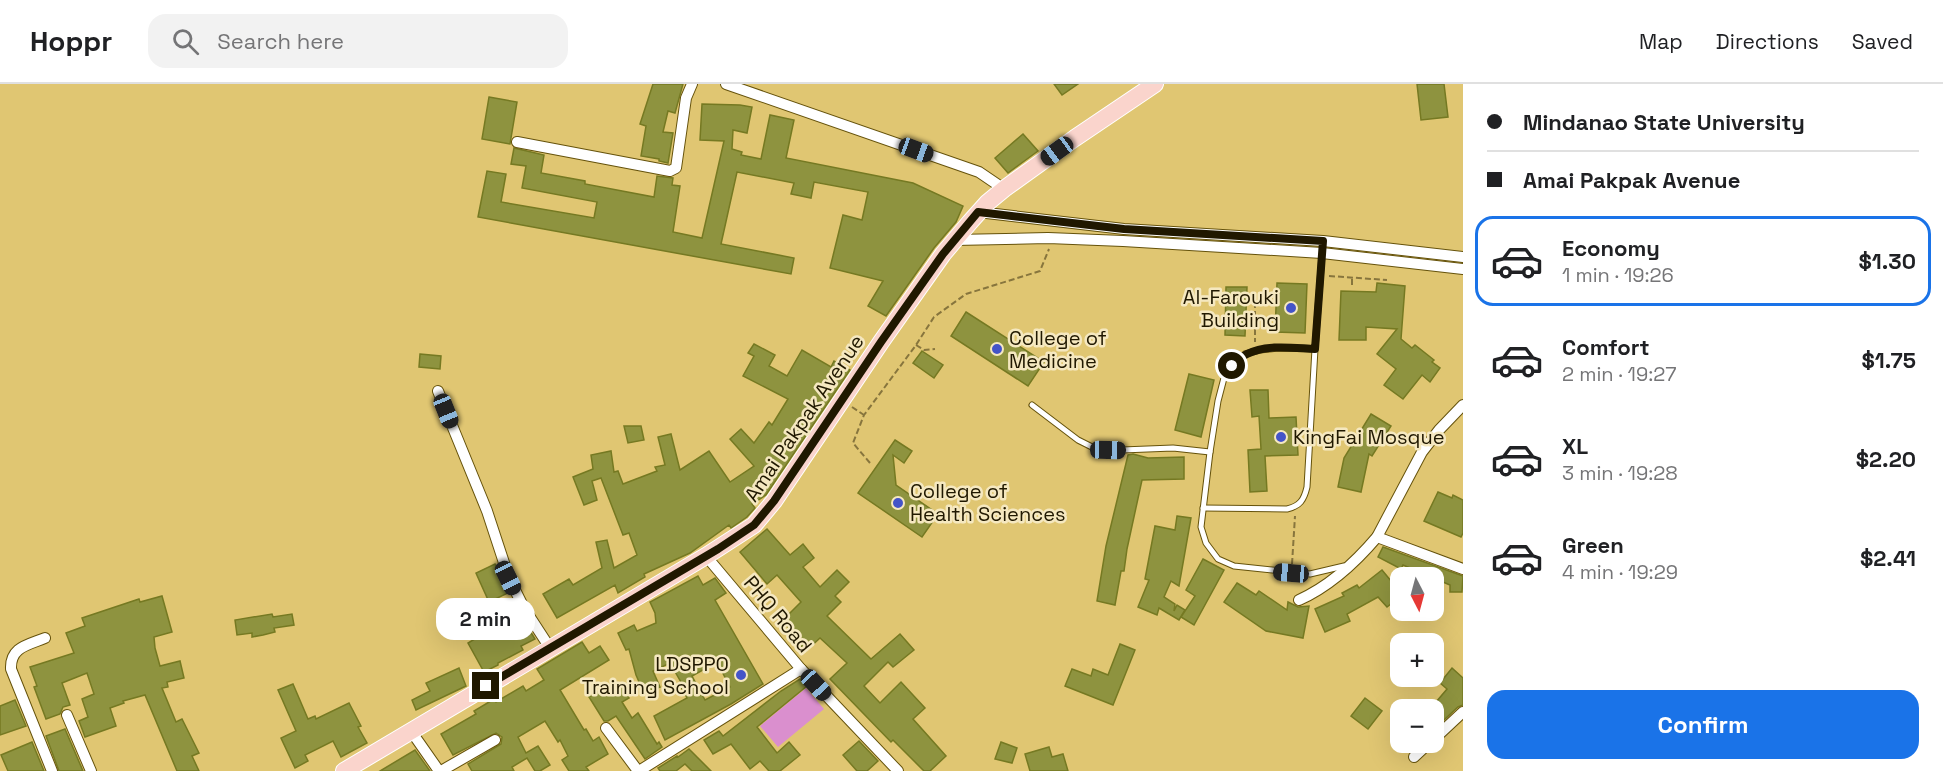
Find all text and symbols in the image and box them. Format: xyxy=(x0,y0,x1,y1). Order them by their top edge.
search box xyxy=(148,14,568,68)
text: Hoppr xyxy=(30,23,112,59)
icon: search xyxy=(169,25,202,58)
text: Search here xyxy=(217,27,344,55)
text: Map xyxy=(1639,28,1683,55)
text: Directions xyxy=(1716,28,1819,55)
text: Saved xyxy=(1852,28,1913,55)
text: Mindanao State University xyxy=(1523,108,1805,136)
car xyxy=(1037,133,1077,169)
car xyxy=(896,135,936,165)
text: Amai Pakpak Avenue xyxy=(1523,166,1740,194)
icon: car xyxy=(1490,234,1544,288)
text: Economy xyxy=(1562,234,1660,262)
text: $1.30 xyxy=(1859,247,1916,275)
text: 1 min · 19:26 xyxy=(1562,262,1674,288)
place label: Al-Farouki Building xyxy=(1183,284,1279,333)
marker: Al-Farouki Building xyxy=(1284,301,1298,315)
place label: College of Medicine xyxy=(1009,325,1107,374)
street label: Amai Pakpak Avenue xyxy=(738,329,870,507)
icon: car xyxy=(1490,333,1544,387)
text: Comfort xyxy=(1562,333,1650,361)
marker: College of Medicine xyxy=(990,342,1004,356)
text: $1.75 xyxy=(1862,346,1916,374)
route start xyxy=(1218,352,1245,379)
text: 2 min · 19:27 xyxy=(1562,361,1676,387)
car xyxy=(431,391,461,431)
place label: KingFai Mosque xyxy=(1293,424,1445,450)
marker: KingFai Mosque xyxy=(1274,430,1288,444)
icon: car xyxy=(1490,432,1544,486)
text: XL xyxy=(1562,432,1588,460)
car xyxy=(1090,441,1126,459)
text: $2.20 xyxy=(1856,445,1916,473)
text: 3 min · 19:28 xyxy=(1562,460,1678,486)
place label: College of Health Sciences xyxy=(910,478,1066,527)
marker: College of Health Sciences xyxy=(891,496,905,510)
icon: car xyxy=(1490,531,1544,585)
text: Green xyxy=(1562,531,1624,559)
text: $2.41 xyxy=(1860,544,1916,572)
car xyxy=(492,558,524,598)
text: 4 min · 19:29 xyxy=(1562,559,1678,585)
car xyxy=(1272,562,1310,584)
north arrow xyxy=(1390,567,1444,621)
map controls xyxy=(1390,567,1444,753)
street label: PHQ Road xyxy=(738,570,818,658)
callout: 2 min xyxy=(436,599,536,641)
text: 2 min xyxy=(460,606,511,632)
button: + xyxy=(1390,633,1444,687)
place label: LDSPPO Training School xyxy=(582,651,729,700)
car xyxy=(797,666,835,704)
marker: LDSPPO Training School xyxy=(734,668,748,682)
route end xyxy=(472,672,499,699)
button: Confirm xyxy=(1487,690,1919,759)
button: − xyxy=(1390,699,1444,753)

